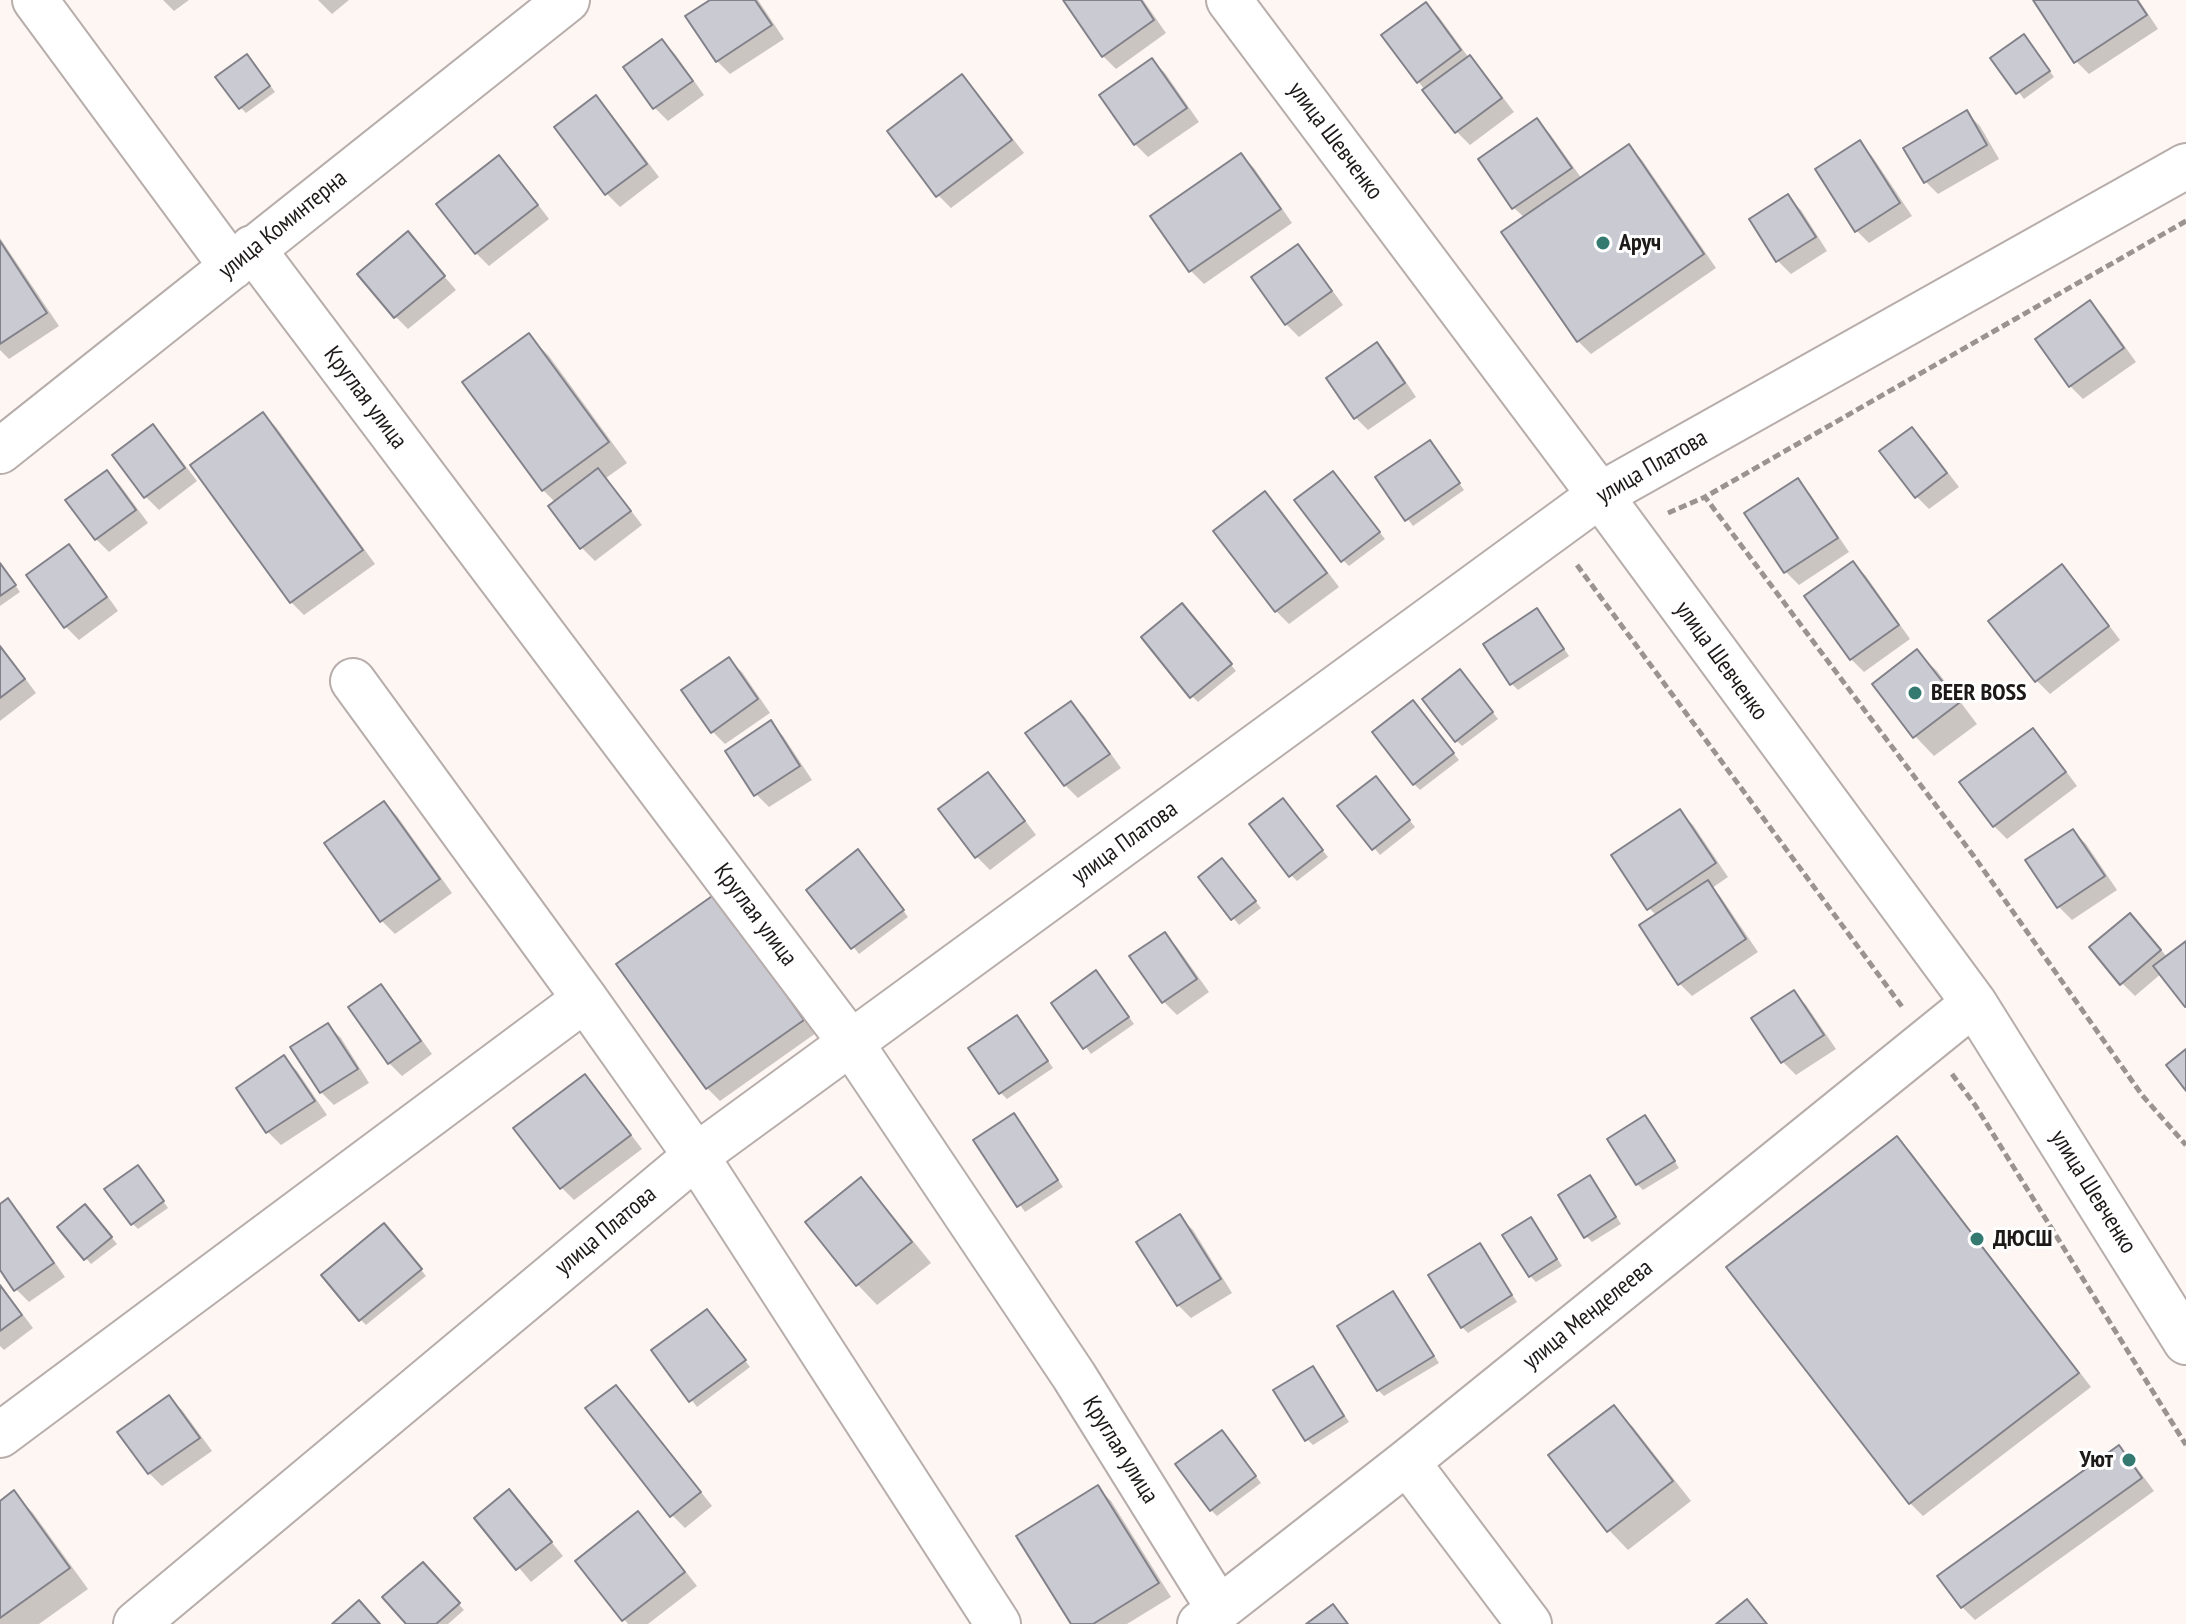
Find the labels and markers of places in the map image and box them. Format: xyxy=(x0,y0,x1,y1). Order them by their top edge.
place label: Аруч xyxy=(1619,229,1661,257)
marker: Аруч xyxy=(1594,234,1612,252)
place label: BEER BOSS xyxy=(1931,679,2026,707)
marker: BEER BOSS xyxy=(1906,684,1924,702)
place label: ДЮСШ xyxy=(1993,1225,2053,1253)
marker: ДЮСШ xyxy=(1968,1230,1986,1248)
place label: Уют xyxy=(2080,1446,2113,1474)
marker: Уют xyxy=(2120,1451,2138,1469)

